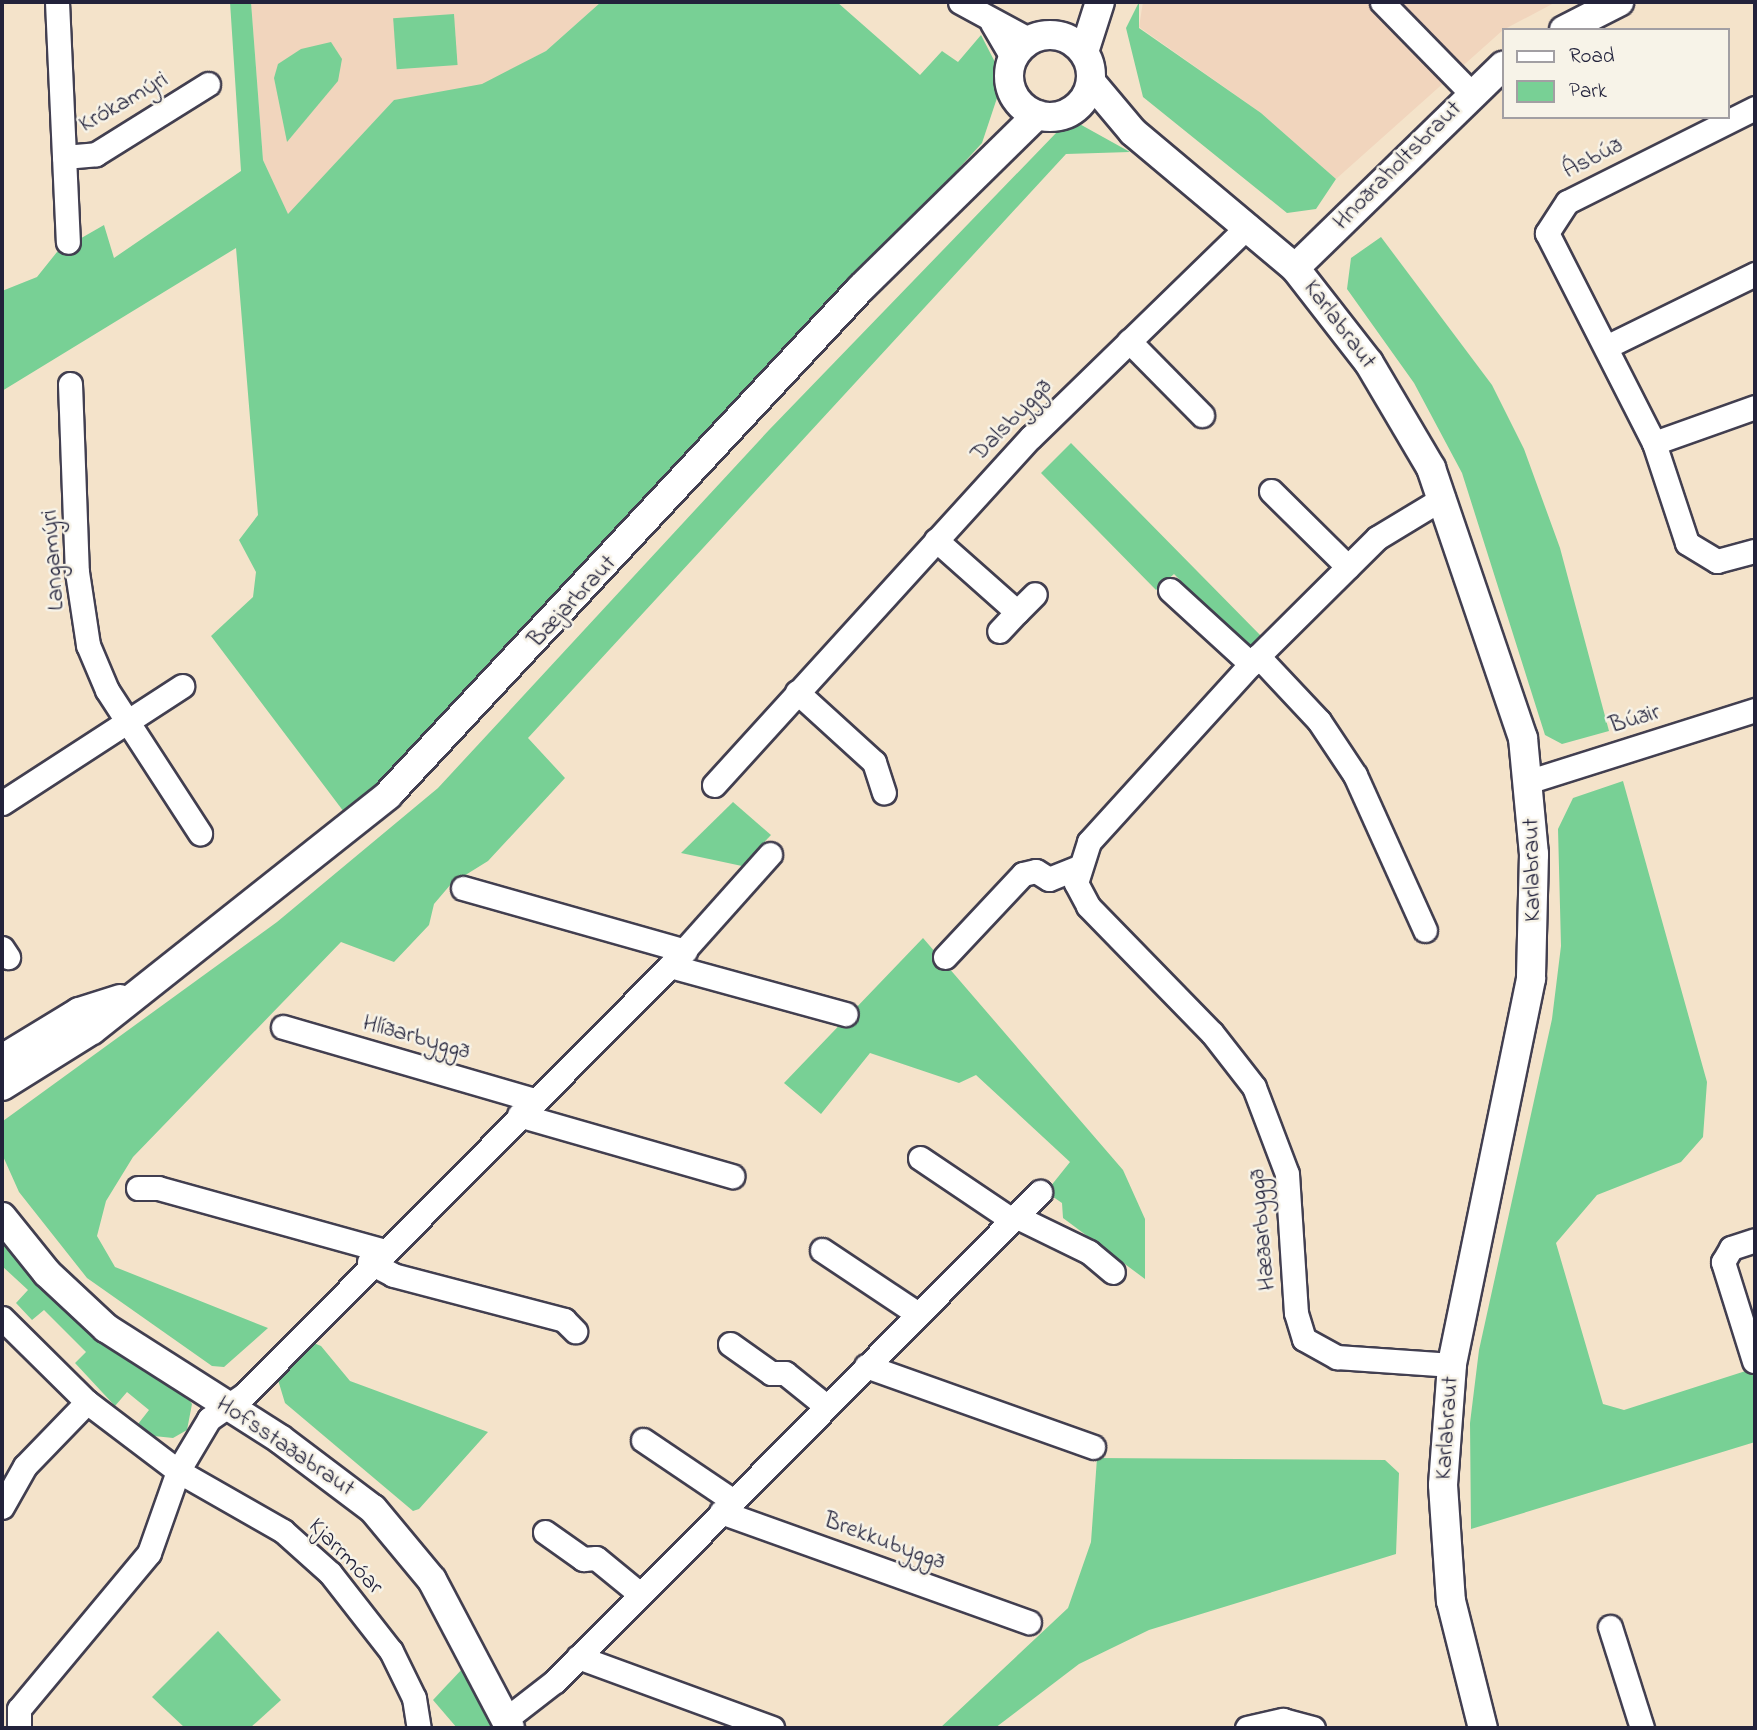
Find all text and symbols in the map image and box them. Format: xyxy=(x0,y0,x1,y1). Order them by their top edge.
legend xyxy=(1502,28,1729,119)
text: Road xyxy=(1569,42,1615,72)
street label: Krókamýri xyxy=(74,66,174,140)
text: Park xyxy=(1569,77,1607,107)
street label: Hnoðraholtsbraut xyxy=(1327,95,1469,237)
street label: Ásbúð xyxy=(1558,132,1628,186)
street label: Karlabraut xyxy=(1296,275,1382,375)
street label: Dalsbyggð xyxy=(965,374,1059,468)
street label: Langamýri xyxy=(36,509,72,611)
street label: Bæjarbraut xyxy=(523,550,623,654)
street label: Búðir xyxy=(1606,699,1664,741)
street label: Karlabraut xyxy=(1518,818,1548,922)
street label: Hlíðarbyggð xyxy=(359,1009,473,1067)
street label: Hæðarbyggð xyxy=(1243,1168,1283,1292)
street label: Karlabraut xyxy=(1430,1375,1466,1481)
street label: Hofsstaðabraut xyxy=(210,1390,360,1504)
street label: Brekkubyggð xyxy=(820,1507,948,1577)
street label: Kjarrmóar xyxy=(301,1513,389,1601)

